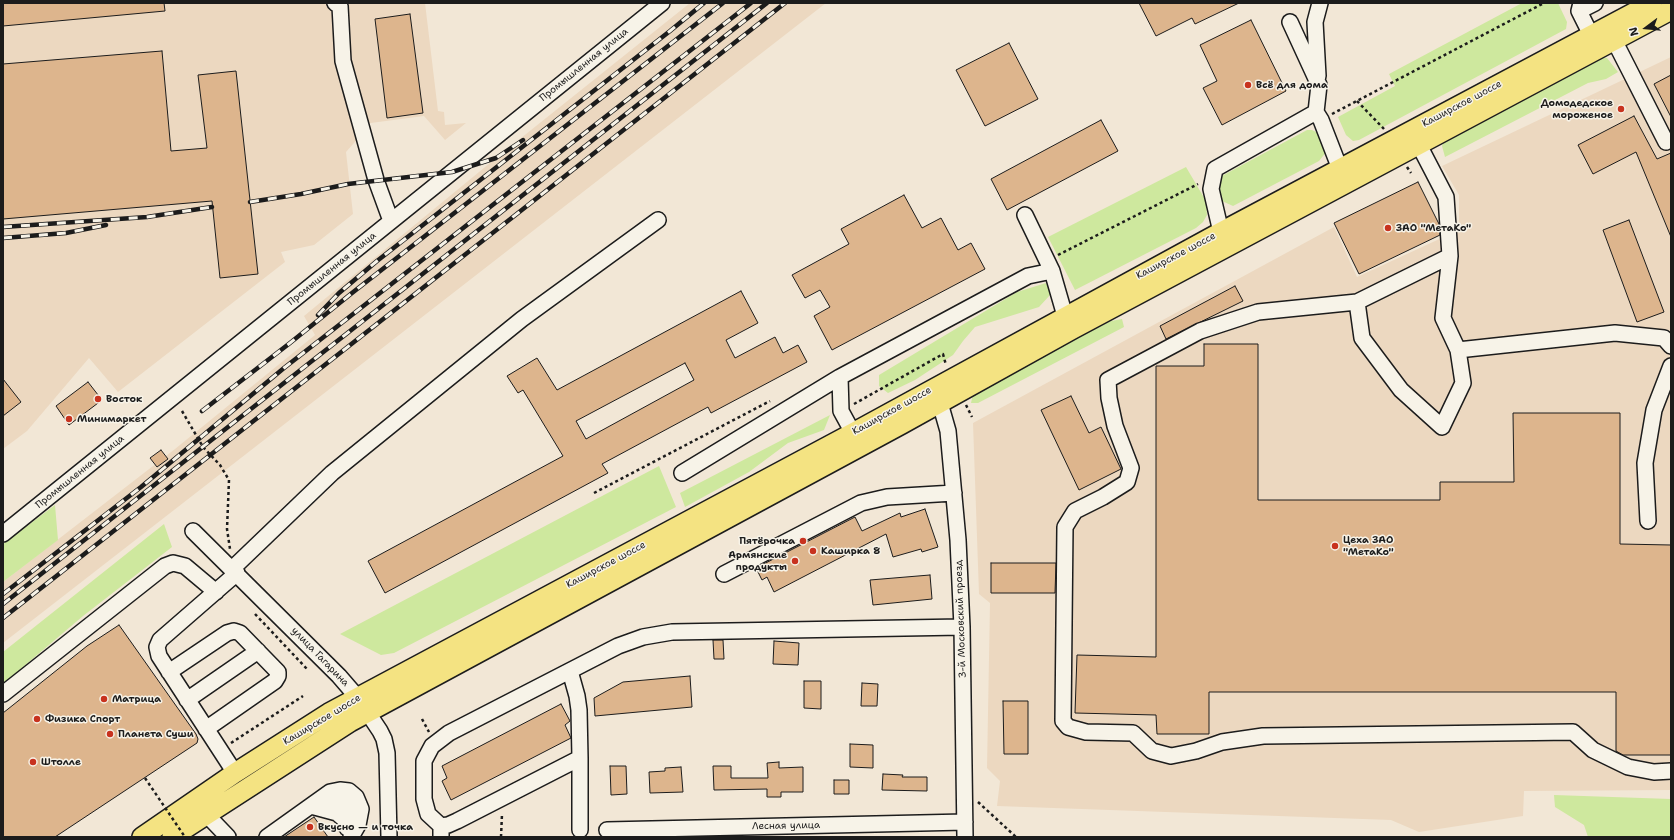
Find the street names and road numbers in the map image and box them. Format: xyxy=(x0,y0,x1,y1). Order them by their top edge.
street label: Промышленная улица xyxy=(537,26,631,104)
street label: Каширское шоссе xyxy=(1420,78,1504,130)
street label: Промышленная улица xyxy=(285,230,379,308)
street label: Каширское шоссе xyxy=(1134,230,1218,282)
street label: Каширское шоссе xyxy=(850,384,934,438)
street label: Промышленная улица xyxy=(33,433,127,511)
street label: Каширское шоссе xyxy=(564,539,648,591)
street label: 3-й Московский проезд xyxy=(953,559,969,679)
street label: улица Гагарина xyxy=(289,625,351,689)
street label: Каширское шоссе xyxy=(281,692,363,748)
street label: Лесная улица xyxy=(752,819,820,833)

